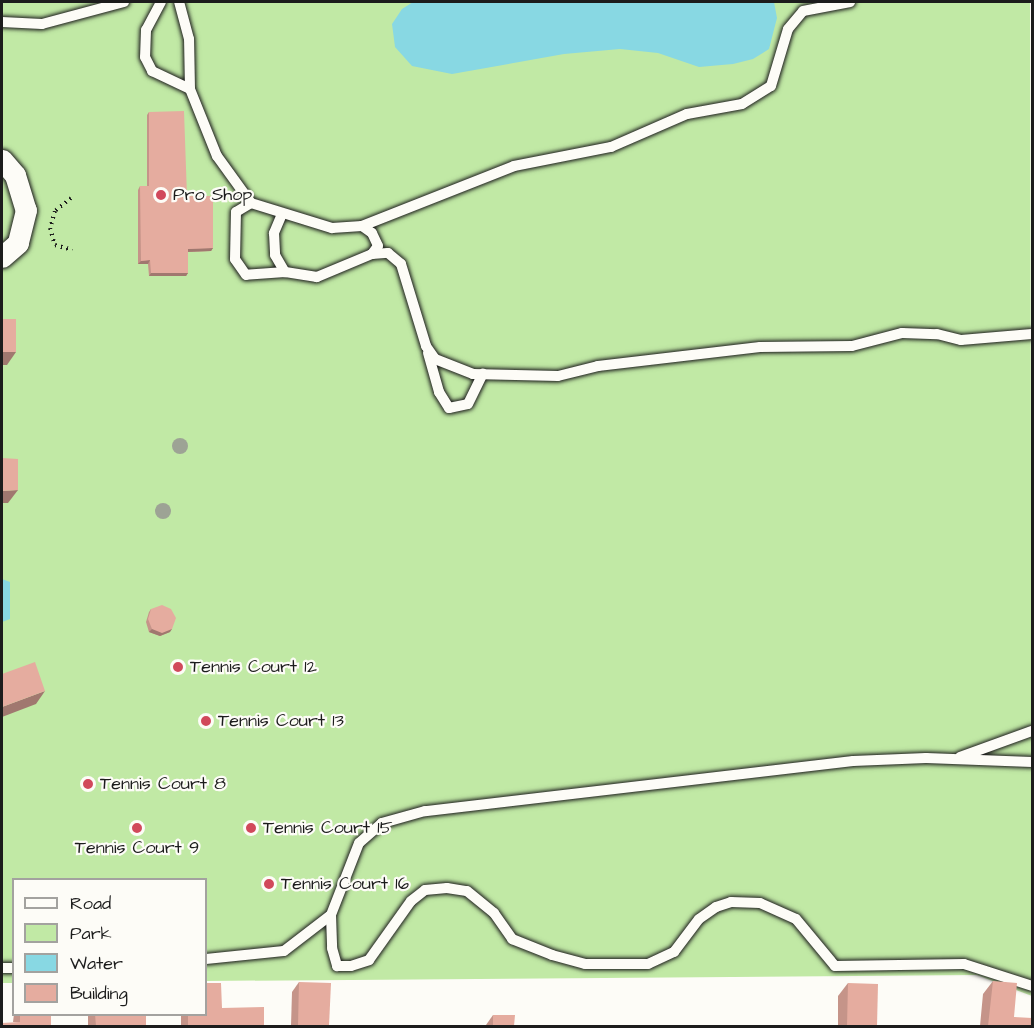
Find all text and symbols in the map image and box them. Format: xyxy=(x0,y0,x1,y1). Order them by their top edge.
place label: Pro Shop xyxy=(173,184,252,206)
marker: Pro Shop xyxy=(154,188,168,202)
place label: Tennis Court 12 xyxy=(190,656,317,678)
marker: Tennis Court 12 xyxy=(171,660,185,674)
place label: Tennis Court 13 xyxy=(218,710,344,732)
marker: Tennis Court 13 xyxy=(199,714,213,728)
place label: Tennis Court 8 xyxy=(100,773,226,795)
marker: Tennis Court 8 xyxy=(81,777,95,791)
place label: Tennis Court 15 xyxy=(263,817,392,839)
marker: Tennis Court 9 xyxy=(130,821,144,835)
marker: Tennis Court 15 xyxy=(244,821,258,835)
place label: Tennis Court 9 xyxy=(75,837,199,859)
place label: Tennis Court 16 xyxy=(281,873,409,895)
marker: Tennis Court 16 xyxy=(262,877,276,891)
legend xyxy=(12,878,207,1016)
text: Road xyxy=(70,891,111,916)
text: Park xyxy=(70,921,112,946)
text: Water xyxy=(70,951,123,976)
text: Building xyxy=(70,981,128,1006)

